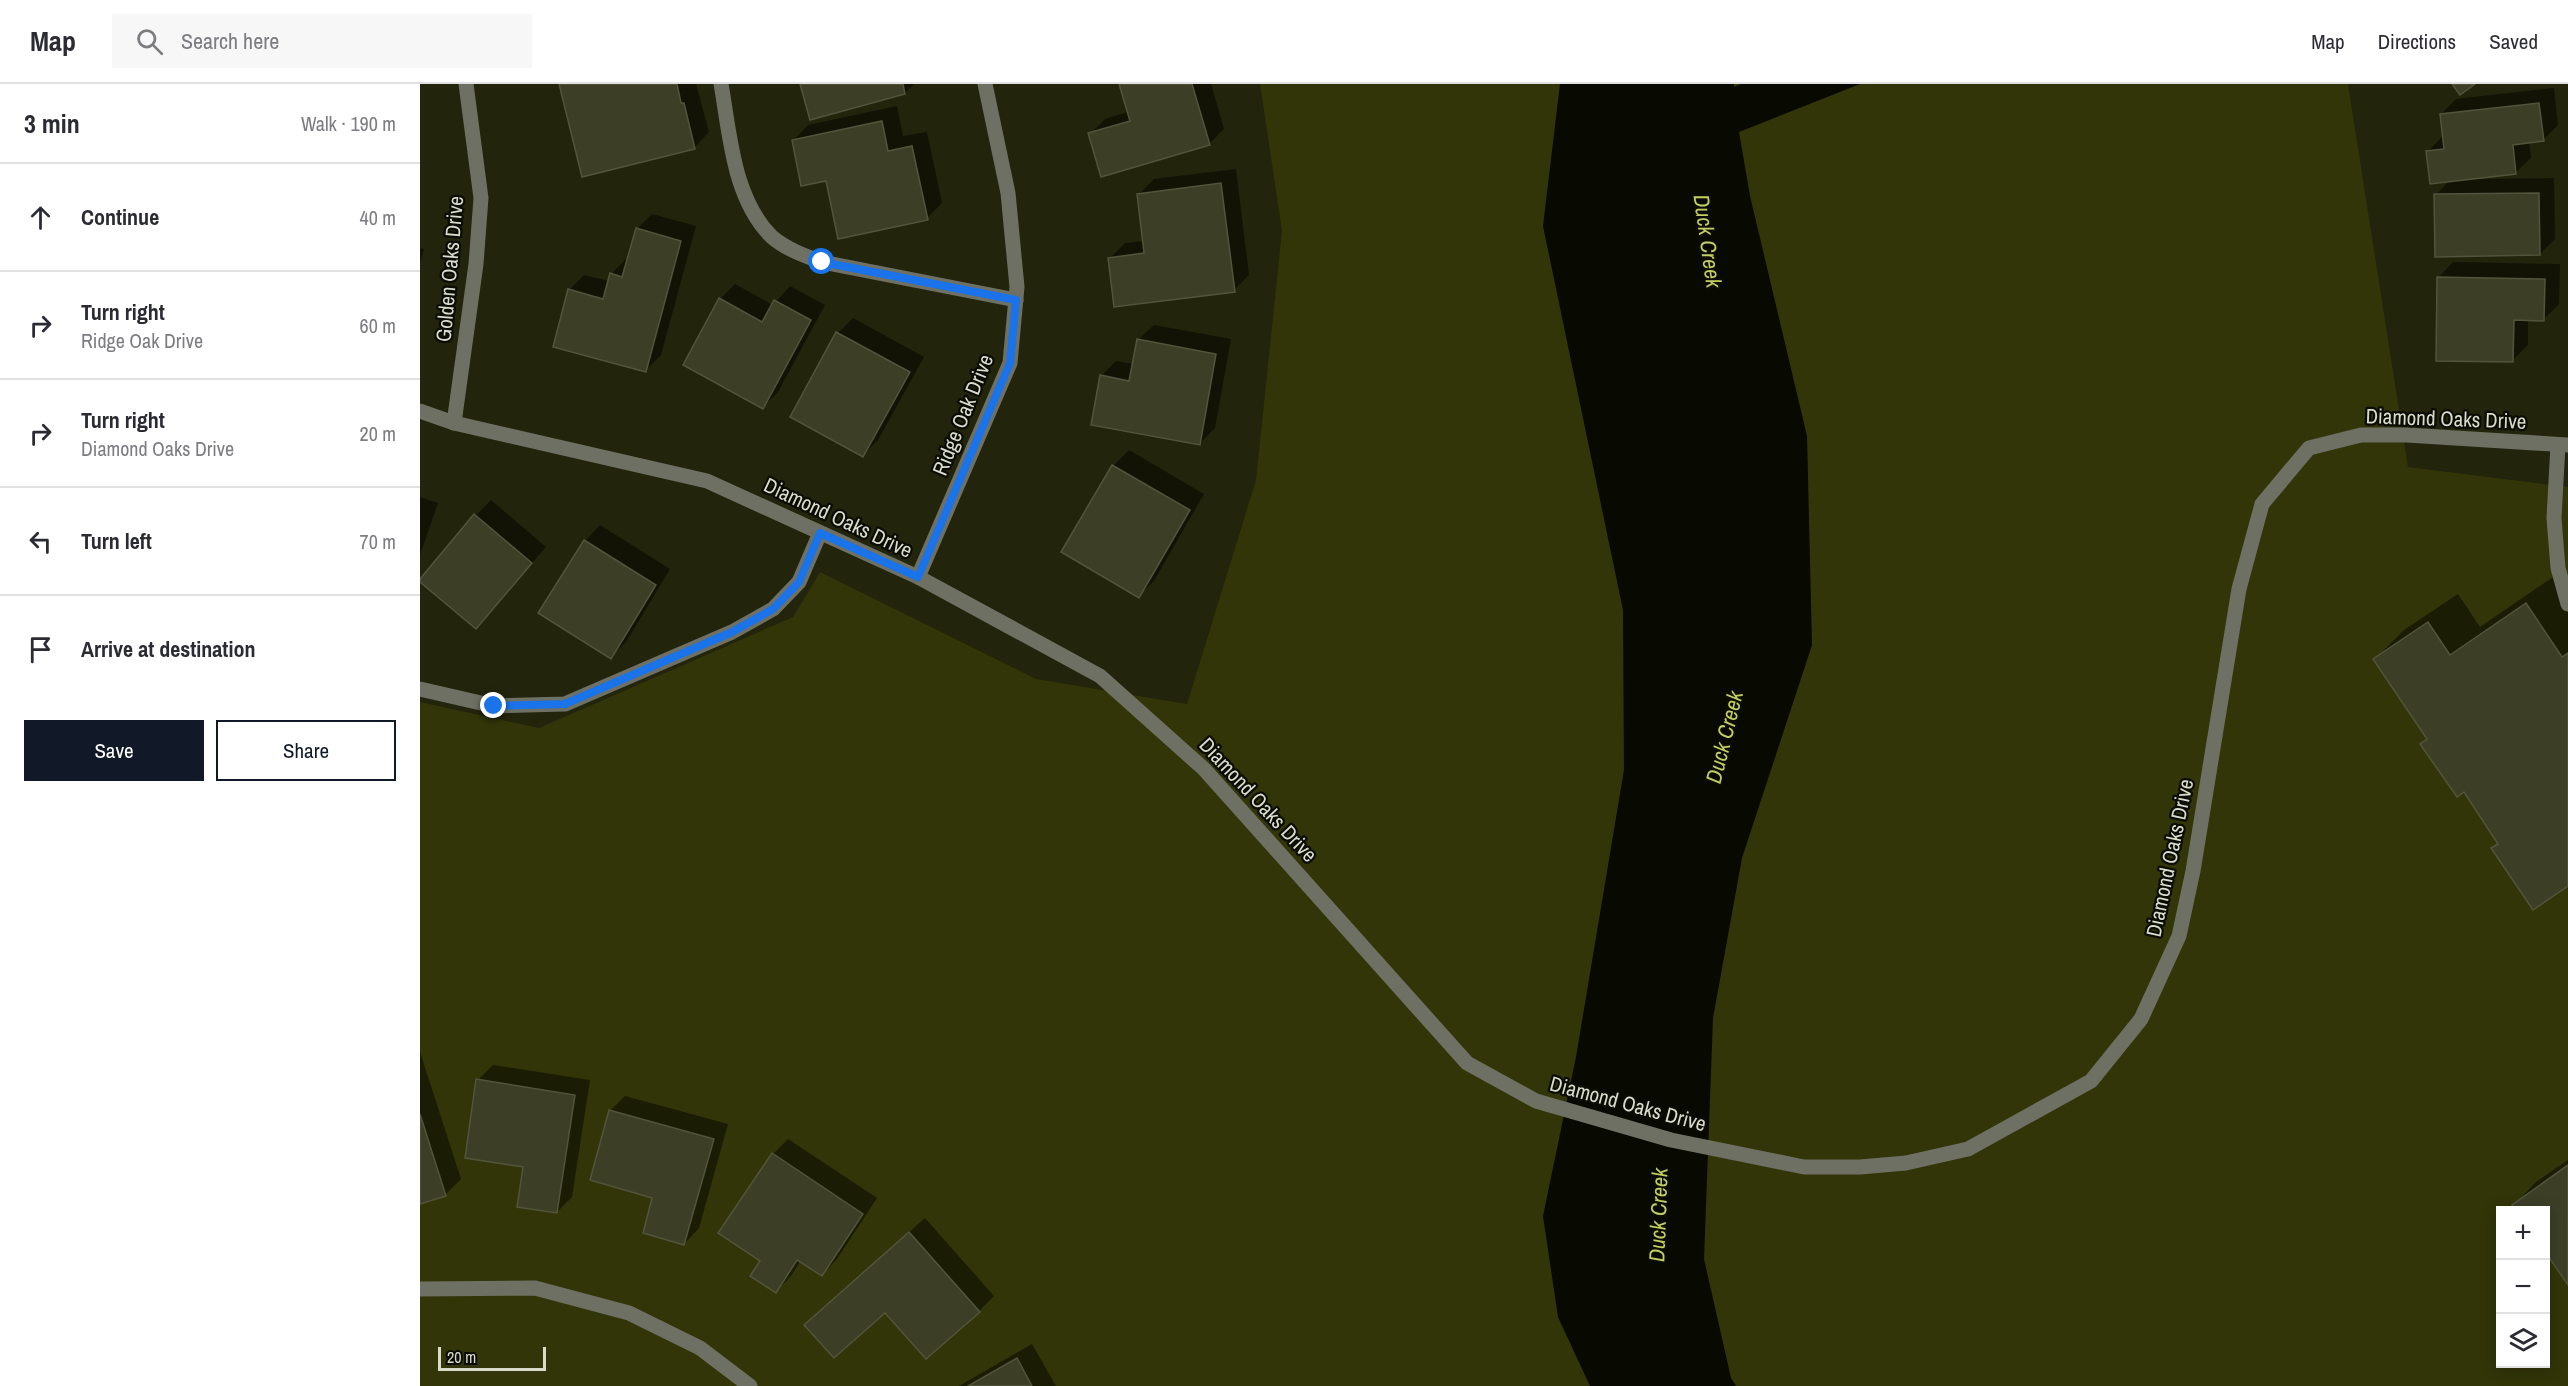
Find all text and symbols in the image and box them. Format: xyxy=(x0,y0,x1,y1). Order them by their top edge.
search box xyxy=(112,14,532,68)
text: Map xyxy=(30,22,76,60)
icon: search xyxy=(133,25,166,58)
text: Search here xyxy=(181,26,279,56)
text: Map xyxy=(2311,27,2345,56)
text: Directions xyxy=(2378,27,2456,56)
text: Saved xyxy=(2489,27,2538,56)
text: 3 min xyxy=(24,106,80,141)
text: Walk · 190 m xyxy=(301,110,396,137)
water label: Duck Creek xyxy=(1687,192,1730,291)
street label: Golden Oaks Drive xyxy=(429,195,470,343)
icon: ahead xyxy=(24,201,57,234)
text: Continue xyxy=(81,202,159,232)
text: 40 m xyxy=(360,204,396,231)
route start xyxy=(808,248,834,274)
text: Turn right xyxy=(81,297,165,327)
icon: right xyxy=(24,309,57,342)
text: 60 m xyxy=(360,312,396,339)
text: Ridge Oak Drive xyxy=(81,327,203,354)
street label: Ridge Oak Drive xyxy=(925,350,1000,480)
street label: Diamond Oaks Drive xyxy=(2365,401,2527,436)
text: Turn right xyxy=(81,405,165,435)
icon: right xyxy=(24,417,57,450)
text: 20 m xyxy=(360,420,396,447)
text: Diamond Oaks Drive xyxy=(81,435,234,462)
street label: Diamond Oaks Drive xyxy=(759,470,917,565)
icon: left xyxy=(24,525,57,558)
text: Turn left xyxy=(81,526,152,556)
text: 70 m xyxy=(360,528,396,555)
icon: arrive xyxy=(24,633,57,666)
text: Arrive at destination xyxy=(81,634,255,664)
water label: Duck Creek xyxy=(1698,687,1750,786)
route end xyxy=(480,692,506,718)
button: Save xyxy=(24,720,204,781)
button: Share xyxy=(216,720,396,781)
street label: Diamond Oaks Drive xyxy=(1193,731,1324,868)
street label: Diamond Oaks Drive xyxy=(2139,776,2200,940)
street label: Diamond Oaks Drive xyxy=(1547,1069,1710,1138)
water label: Duck Creek xyxy=(1641,1166,1675,1263)
map controls xyxy=(2496,1206,2550,1368)
button: + xyxy=(2496,1206,2550,1260)
button: − xyxy=(2496,1260,2550,1314)
button: layers xyxy=(2496,1314,2550,1368)
scale bar xyxy=(438,1344,546,1372)
text: 20 m xyxy=(447,1346,476,1368)

